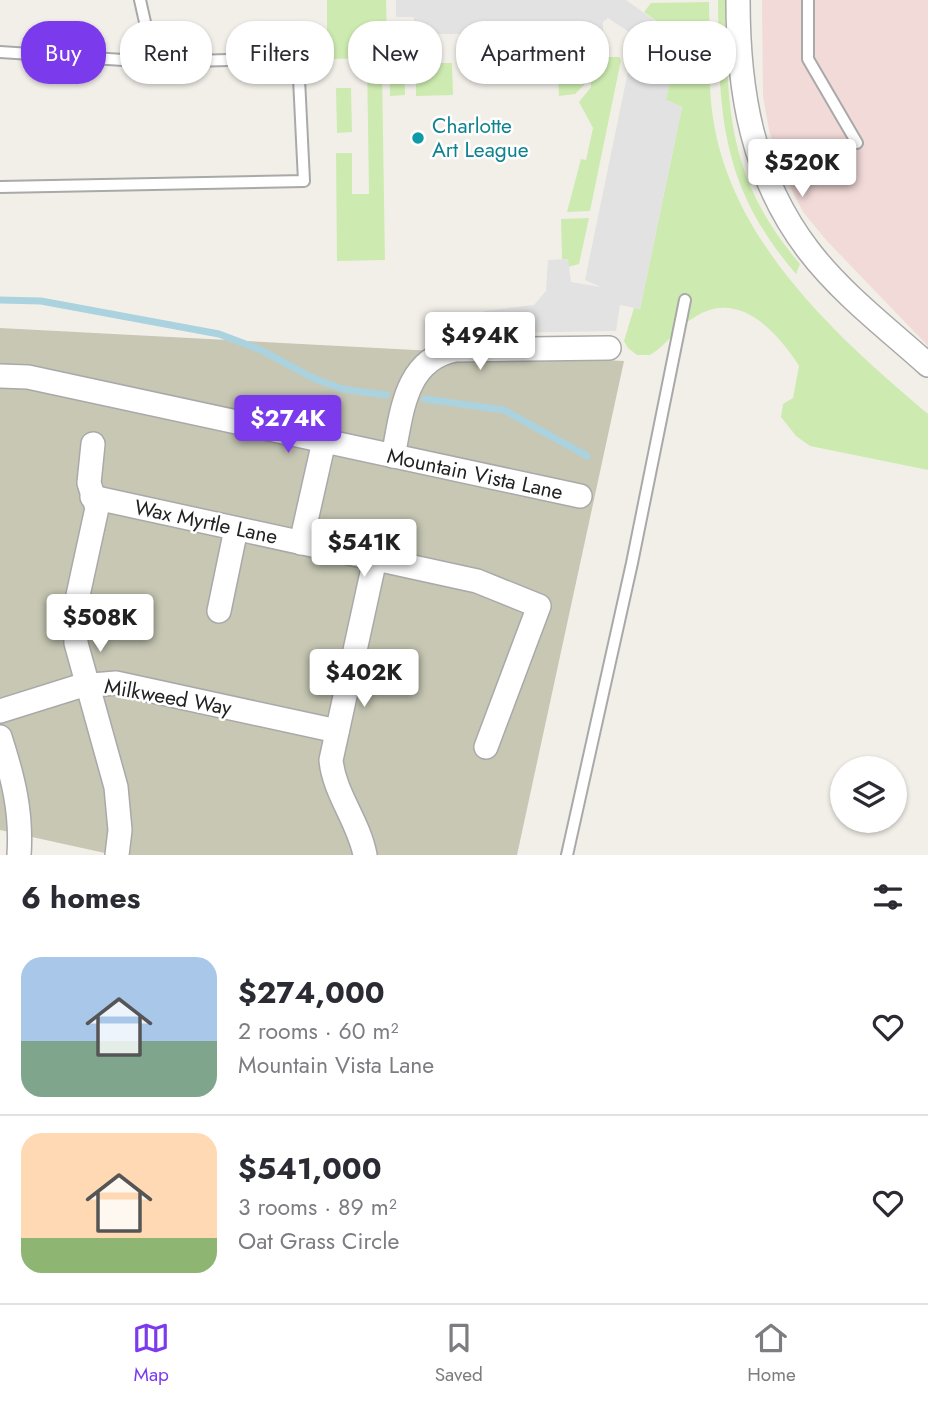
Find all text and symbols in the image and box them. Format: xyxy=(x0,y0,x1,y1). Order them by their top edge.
chip: Buy xyxy=(21,21,106,84)
chip: Rent xyxy=(120,21,212,84)
chip: Filters xyxy=(226,21,334,84)
chip: New xyxy=(348,21,442,84)
chip: Apartment xyxy=(456,21,609,84)
chip: House xyxy=(623,21,736,84)
place label: Charlotte Art League xyxy=(432,111,529,165)
marker: Charlotte Art League xyxy=(410,130,426,146)
pin: $520K xyxy=(753,140,851,199)
text: $520K xyxy=(764,145,840,179)
pin: $494K xyxy=(431,312,529,372)
text: $494K xyxy=(441,318,519,352)
pin: $274K xyxy=(239,396,337,455)
text: $274K xyxy=(250,401,326,435)
street label: Mountain Vista Lane xyxy=(384,441,566,507)
street label: Wax Myrtle Lane xyxy=(132,492,281,552)
pin: $541K xyxy=(315,520,413,579)
text: $541K xyxy=(328,525,400,559)
pin: $508K xyxy=(51,594,149,654)
text: $508K xyxy=(63,600,137,634)
pin: $402K xyxy=(315,650,413,709)
text: $402K xyxy=(326,655,402,689)
street label: Milkweed Way xyxy=(102,671,235,723)
map controls xyxy=(830,756,907,833)
button: layers xyxy=(830,756,907,833)
text: 6 homes xyxy=(21,876,140,919)
icon: filters xyxy=(869,878,907,916)
text: $274,000 xyxy=(238,971,385,1014)
icon: home xyxy=(77,985,161,1069)
icon: heart xyxy=(869,1008,907,1046)
text: 2 rooms · 60 m² xyxy=(238,1014,398,1048)
text: Mountain Vista Lane xyxy=(238,1048,434,1082)
text: $541,000 xyxy=(238,1147,382,1190)
icon: home xyxy=(77,1161,161,1245)
icon: heart xyxy=(869,1184,907,1222)
text: 3 rooms · 89 m² xyxy=(238,1190,397,1224)
text: Oat Grass Circle xyxy=(238,1224,399,1258)
tab: Map xyxy=(132,1319,170,1388)
tab: Saved xyxy=(435,1319,483,1388)
tab: Home xyxy=(747,1319,796,1388)

